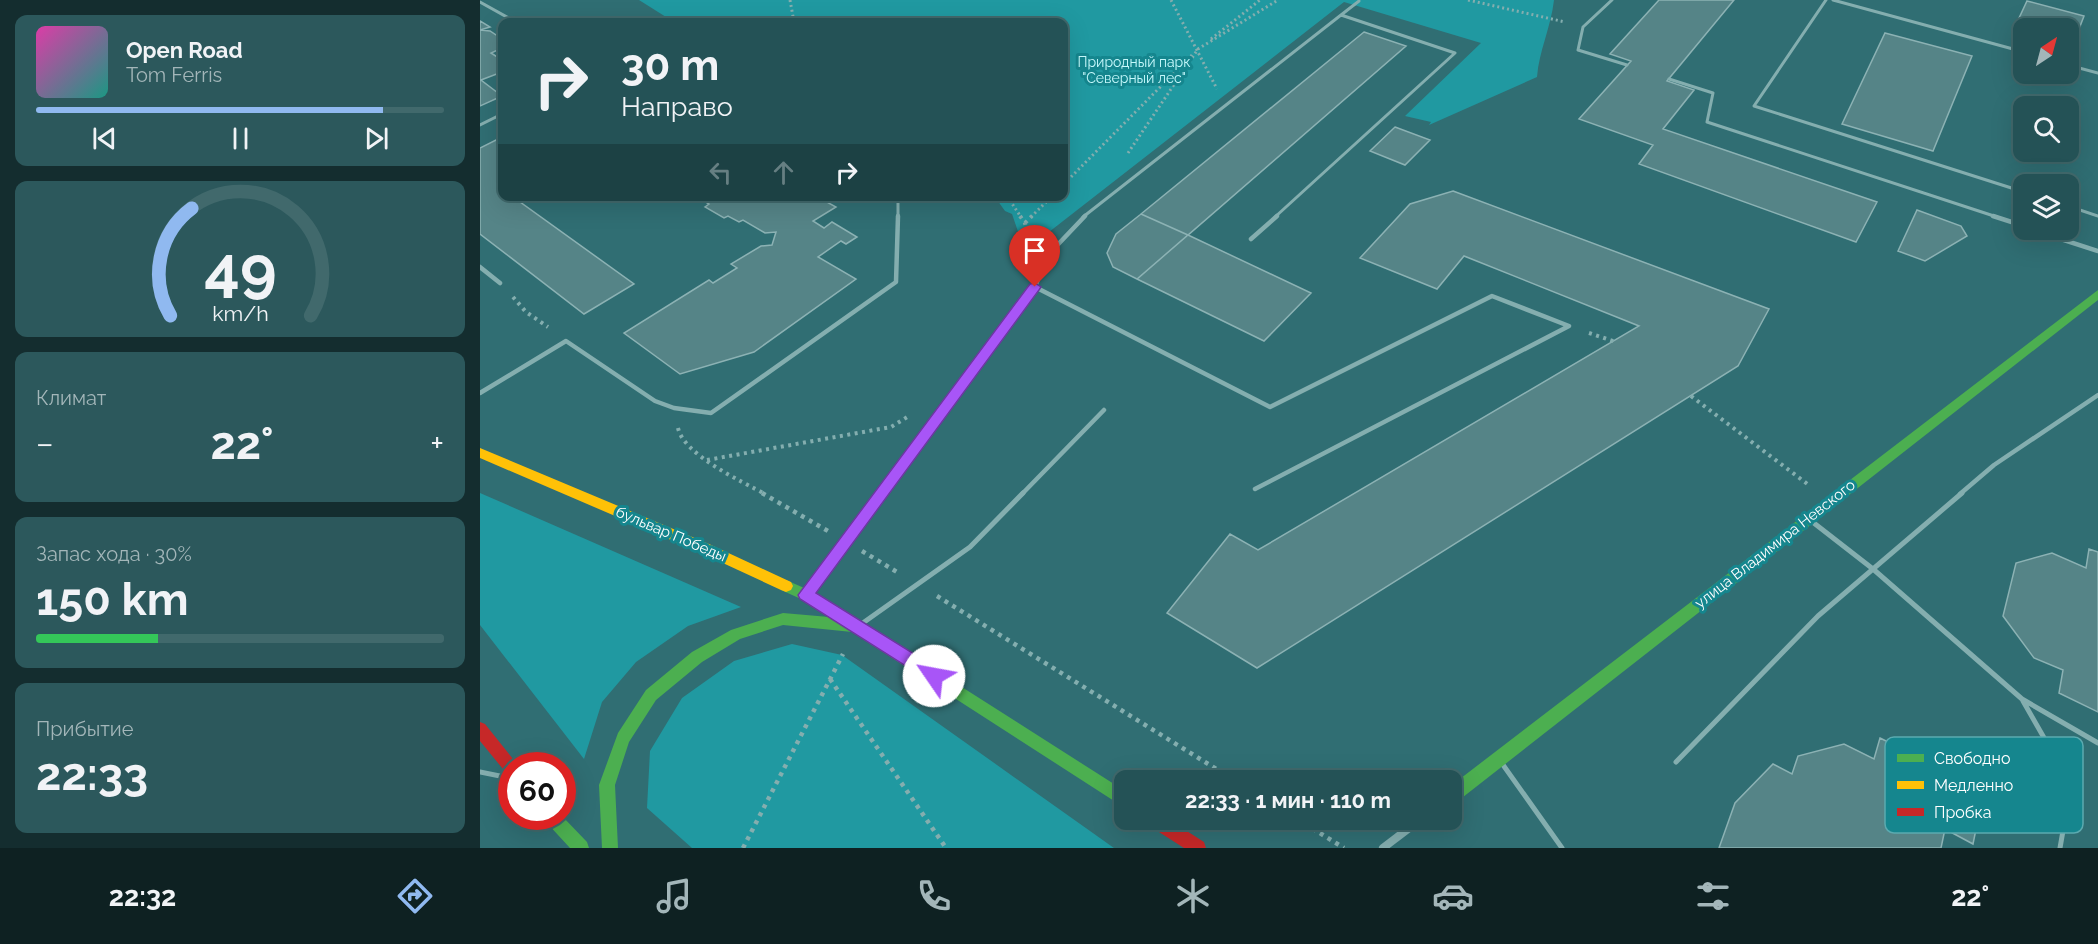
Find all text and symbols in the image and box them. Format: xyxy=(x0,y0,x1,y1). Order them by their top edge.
north arrow xyxy=(2013,18,2079,84)
map controls xyxy=(2013,18,2079,240)
text: Open Road xyxy=(126,37,243,63)
text: 30 m xyxy=(621,41,719,90)
icon: right xyxy=(522,42,600,120)
park label: Природный парк "Северный лес" xyxy=(1077,54,1191,86)
text: Tom Ferris xyxy=(126,63,222,87)
text: Направо xyxy=(621,91,733,122)
button: search xyxy=(2013,96,2079,162)
icon: previous xyxy=(88,122,121,155)
icon: pause xyxy=(224,122,257,155)
icon: next xyxy=(360,122,393,155)
icon: left xyxy=(704,156,737,189)
icon: ahead xyxy=(767,156,800,189)
icon: right xyxy=(830,156,863,189)
button: layers xyxy=(2013,174,2079,240)
pin xyxy=(1009,225,1060,287)
text: 49 xyxy=(204,231,276,305)
icon: arrive xyxy=(1018,234,1051,267)
text: km/h xyxy=(212,301,268,326)
text: Климат xyxy=(36,386,106,410)
text: 22° xyxy=(210,417,274,470)
text: − xyxy=(36,424,54,463)
text: + xyxy=(430,424,444,463)
street label: улица Владимира Невского xyxy=(1691,476,1859,612)
street label: бульвар Победы xyxy=(613,503,729,565)
text: Запас хода · 30% xyxy=(36,542,192,566)
text: 150 km xyxy=(36,573,189,626)
position arrow xyxy=(902,644,966,708)
text: Прибытие xyxy=(36,717,133,741)
legend xyxy=(1885,737,2083,833)
text: 22:33 xyxy=(36,748,148,801)
text: Свободно xyxy=(1934,749,2010,768)
speed limit sign: 60 xyxy=(498,752,576,830)
text: Медленно xyxy=(1934,776,2013,795)
text: 22:33 · 1 мин · 110 m xyxy=(1185,787,1391,813)
text: Пробка xyxy=(1934,803,1992,822)
icon: directions xyxy=(394,875,436,917)
icon: music xyxy=(653,875,695,917)
icon: phone xyxy=(913,875,955,917)
icon: climate xyxy=(1172,875,1214,917)
icon: car xyxy=(1432,875,1474,917)
icon: filters xyxy=(1692,875,1734,917)
text: 22:32 xyxy=(109,881,176,912)
text: 22° xyxy=(1951,881,1989,912)

